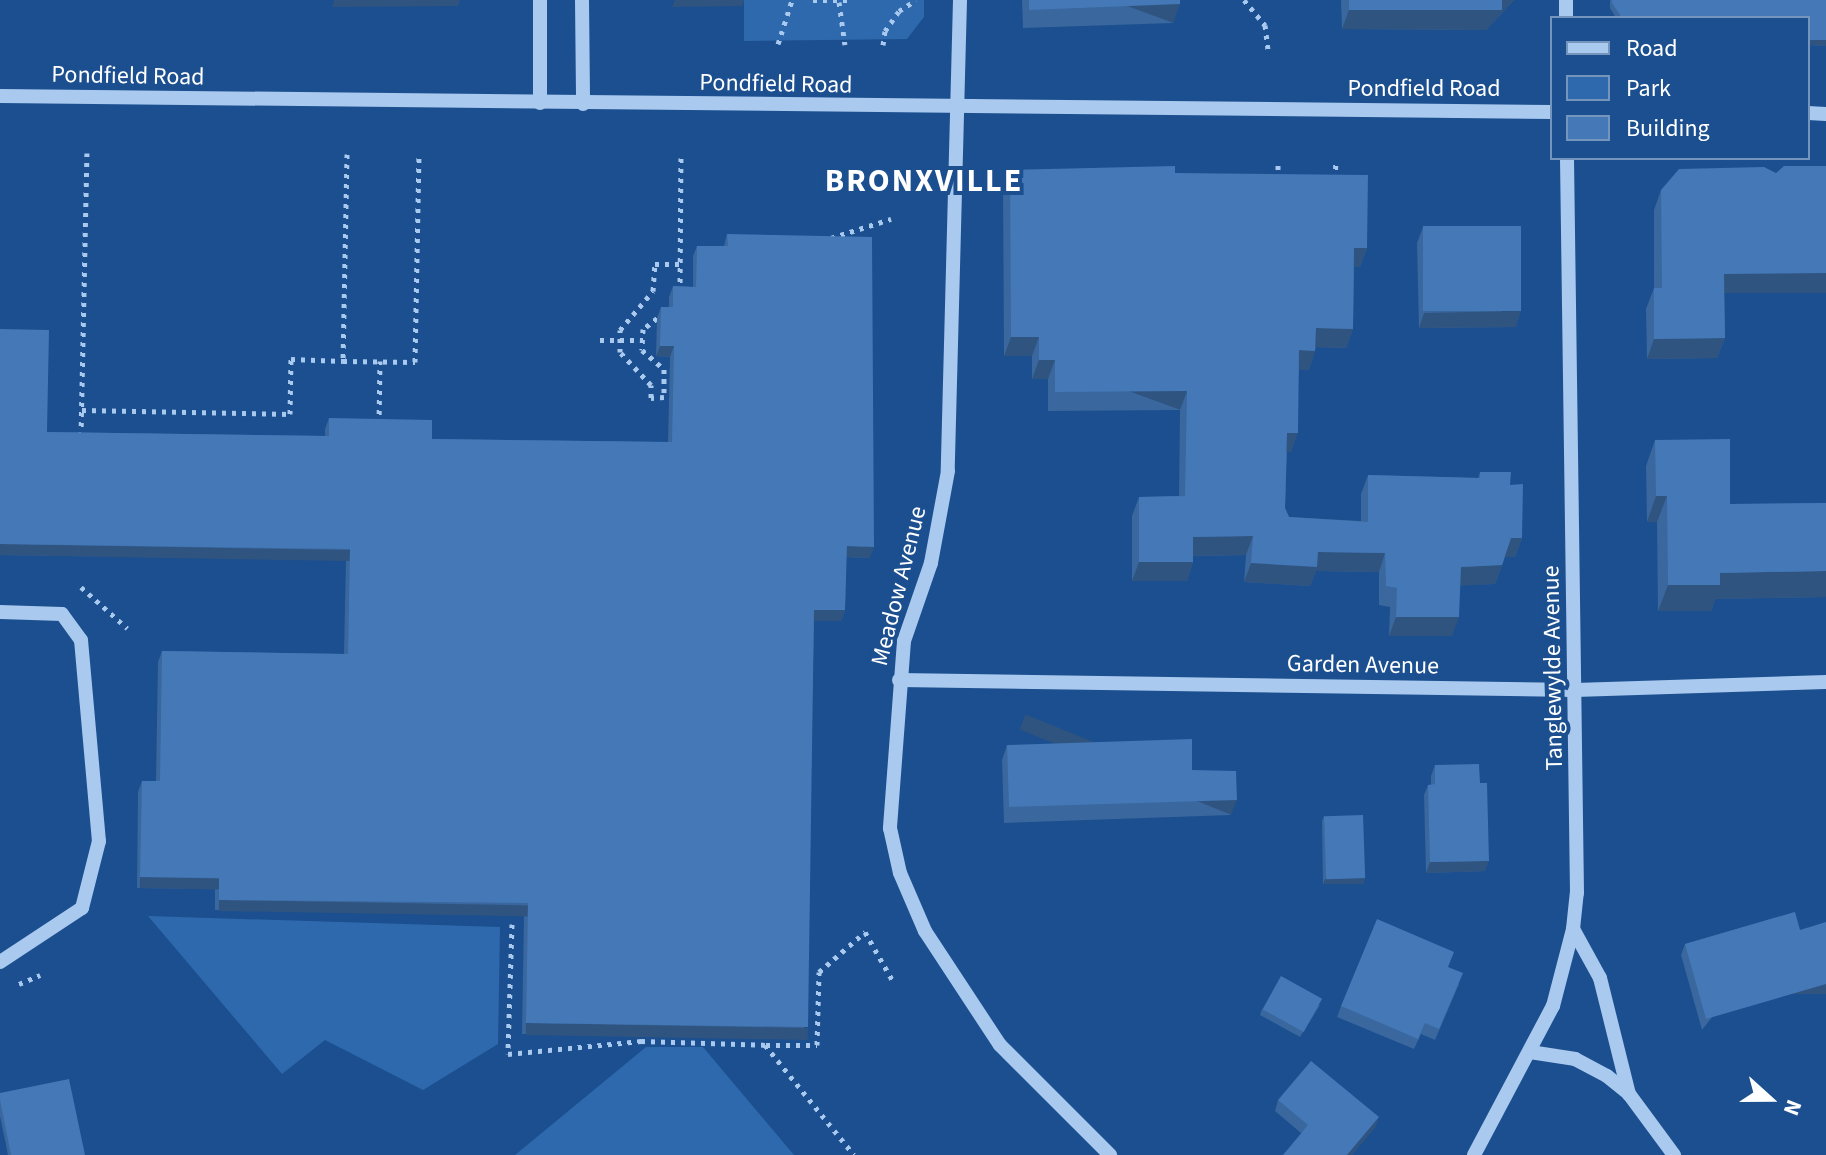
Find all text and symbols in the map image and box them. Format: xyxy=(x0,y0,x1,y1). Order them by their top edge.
legend xyxy=(1550,16,1810,160)
text: Road xyxy=(1626,31,1678,66)
street label: Pondfield Road xyxy=(51,60,205,92)
street label: Pondfield Road xyxy=(699,68,853,100)
text: Park xyxy=(1626,71,1671,106)
street label: Pondfield Road xyxy=(1347,75,1501,103)
text: Building xyxy=(1626,111,1710,146)
district label: BRONXVILLE xyxy=(825,162,1023,200)
street label: Meadow Avenue xyxy=(865,503,933,669)
street label: Tanglewylde Avenue xyxy=(1537,565,1569,771)
street label: Garden Avenue xyxy=(1287,649,1439,681)
north arrow xyxy=(1730,1059,1810,1139)
text: N xyxy=(1775,1095,1810,1120)

